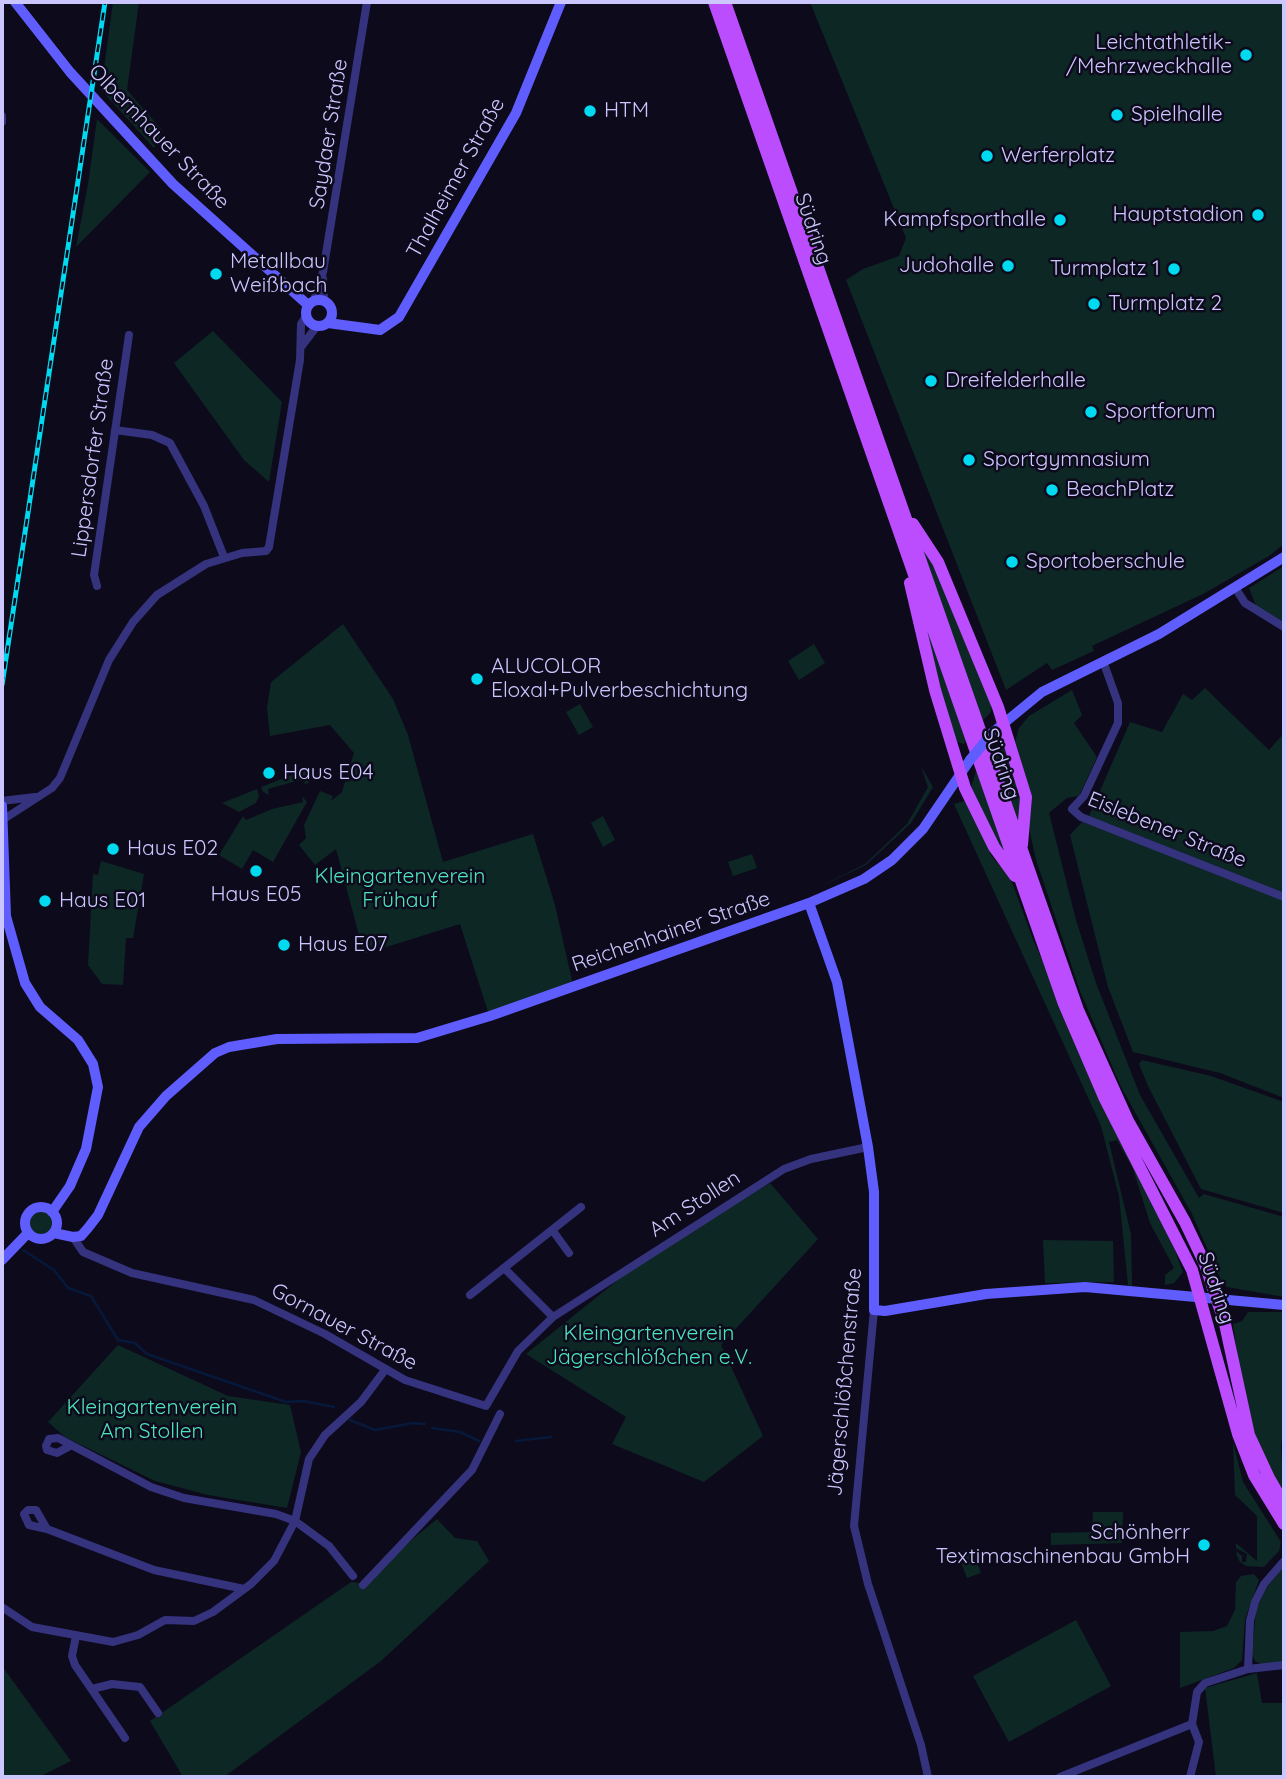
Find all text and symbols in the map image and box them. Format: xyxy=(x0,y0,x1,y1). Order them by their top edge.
place label: Leichtathletik- /Mehrzweckhalle xyxy=(1066,30,1232,80)
marker: Leichtathletik- /Mehrzweckhalle xyxy=(1238,47,1254,63)
street label: Saydaer Straße xyxy=(305,57,353,211)
street label: Olbernhauer Straße xyxy=(83,59,235,215)
street label: Thalheimer Straße xyxy=(402,93,510,263)
place label: HTM xyxy=(604,98,649,124)
place label: Spielhalle xyxy=(1131,102,1223,128)
marker: HTM xyxy=(582,103,598,119)
marker: Spielhalle xyxy=(1109,107,1125,123)
place label: Werferplatz xyxy=(1001,143,1115,169)
marker: Werferplatz xyxy=(979,148,995,164)
street label: Südring xyxy=(789,190,837,268)
place label: Hauptstadion xyxy=(1112,202,1244,228)
place label: Kampfsporthalle xyxy=(883,207,1046,233)
marker: Hauptstadion xyxy=(1250,207,1266,223)
marker: Kampfsporthalle xyxy=(1052,212,1068,228)
place label: Metallbau Weißbach xyxy=(230,249,327,299)
place label: Judohalle xyxy=(899,253,994,279)
place label: Turmplatz 1 xyxy=(1050,256,1160,282)
marker: Judohalle xyxy=(1000,258,1016,274)
marker: Turmplatz 1 xyxy=(1166,261,1182,277)
marker: Metallbau Weißbach xyxy=(208,266,224,282)
place label: Turmplatz 2 xyxy=(1108,291,1222,317)
marker: Turmplatz 2 xyxy=(1086,296,1102,312)
street label: Lippersdorfer Straße xyxy=(67,357,119,559)
place label: Dreifelderhalle xyxy=(945,368,1086,394)
marker: Dreifelderhalle xyxy=(923,373,939,389)
place label: Sportforum xyxy=(1105,399,1216,425)
marker: Sportforum xyxy=(1083,404,1099,420)
place label: Sportgymnasium xyxy=(983,447,1150,473)
marker: Sportgymnasium xyxy=(961,452,977,468)
place label: BeachPlatz xyxy=(1066,477,1174,503)
marker: BeachPlatz xyxy=(1044,482,1060,498)
place label: Sportoberschule xyxy=(1026,549,1185,575)
marker: Sportoberschule xyxy=(1004,554,1020,570)
place label: ALUCOLOR Eloxal+Pulverbeschichtung xyxy=(491,654,748,704)
marker: ALUCOLOR Eloxal+Pulverbeschichtung xyxy=(469,671,485,687)
street label: Südring xyxy=(977,725,1025,803)
place label: Haus E04 xyxy=(283,760,374,786)
marker: Haus E04 xyxy=(261,765,277,781)
street label: Eislebener Straße xyxy=(1084,787,1250,873)
place label: Haus E02 xyxy=(127,836,218,862)
marker: Haus E02 xyxy=(105,841,121,857)
marker: Haus E05 xyxy=(248,863,264,879)
park label: Kleingartenverein Frühauf xyxy=(314,864,486,914)
place label: Haus E05 xyxy=(210,882,302,908)
street label: Reichenhainer Straße xyxy=(568,886,774,978)
place label: Haus E01 xyxy=(59,888,146,914)
marker: Haus E01 xyxy=(37,893,53,909)
place label: Haus E07 xyxy=(298,932,387,958)
marker: Haus E07 xyxy=(276,937,292,953)
street label: Am Stollen xyxy=(645,1165,745,1243)
street label: Südring xyxy=(1192,1249,1240,1327)
street label: Jägerschlößchenstraße xyxy=(822,1267,868,1497)
street label: Gornauer Straße xyxy=(267,1278,421,1376)
park label: Kleingartenverein Jägerschlößchen e.V. xyxy=(546,1321,752,1371)
park label: Kleingartenverein Am Stollen xyxy=(66,1395,238,1445)
place label: Schönherr Textimaschinenbau GmbH xyxy=(936,1520,1190,1570)
marker: Schönherr Textimaschinenbau GmbH xyxy=(1196,1537,1212,1553)

